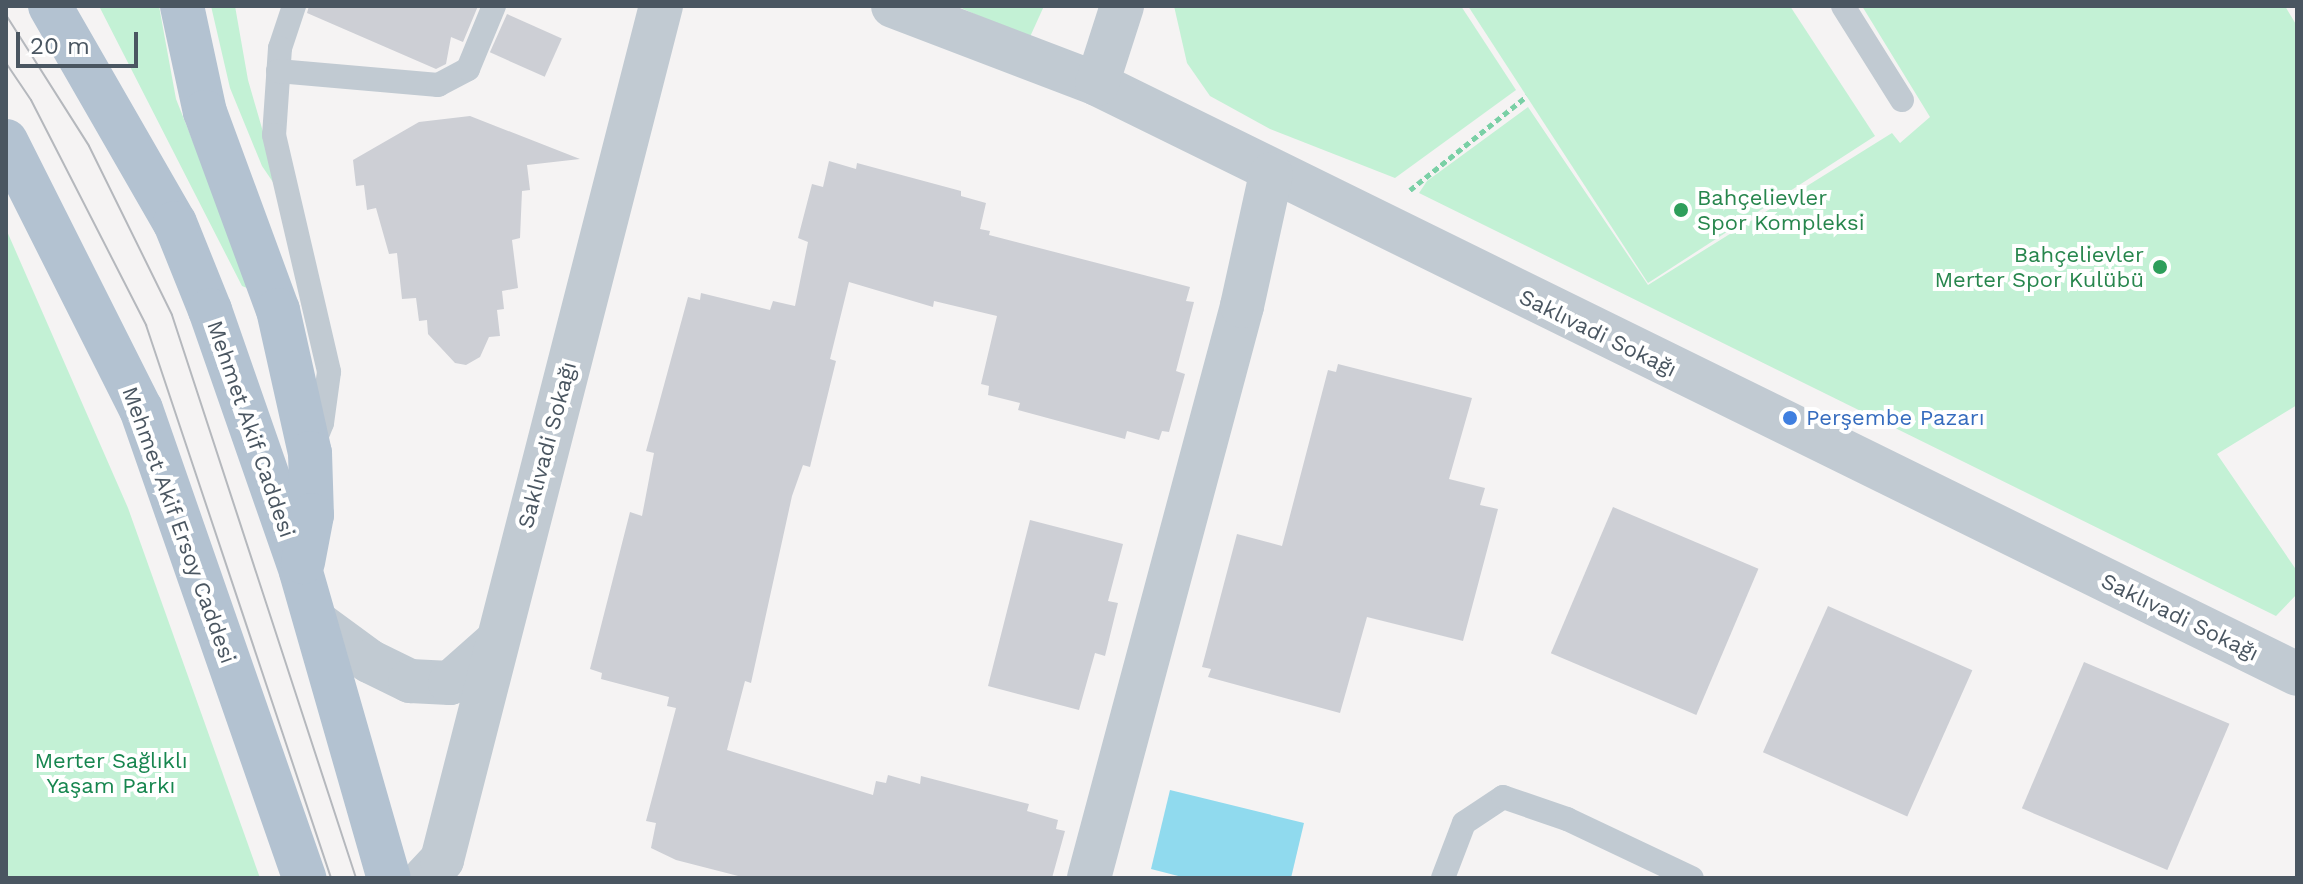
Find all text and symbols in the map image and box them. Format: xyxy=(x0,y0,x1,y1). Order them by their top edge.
scale bar xyxy=(20,16,142,66)
text: 20 m xyxy=(30,32,90,60)
place label: Bahçelievler Spor Kompleksi xyxy=(1697,184,1865,236)
marker: Bahçelievler Spor Kompleksi xyxy=(1672,201,1690,219)
place label: Bahçelievler Merter Spor Kulübü xyxy=(1933,241,2144,292)
marker: Bahçelievler Merter Spor Kulübü xyxy=(2151,258,2169,276)
street label: Saklıvadi Sokağı xyxy=(1515,283,1681,383)
street label: Mehmet Akif Caddesi xyxy=(201,316,301,542)
street label: Saklıvadi Sokağı xyxy=(512,359,582,531)
street label: Mehmet Akif Ersoy Caddesi xyxy=(116,382,242,668)
place label: Perşembe Pazarı xyxy=(1806,405,1985,431)
marker: Perşembe Pazarı xyxy=(1781,409,1799,427)
street label: Saklıvadi Sokağı xyxy=(2097,567,2263,667)
park label: Merter Sağlıklı Yaşam Parkı xyxy=(34,747,188,798)

